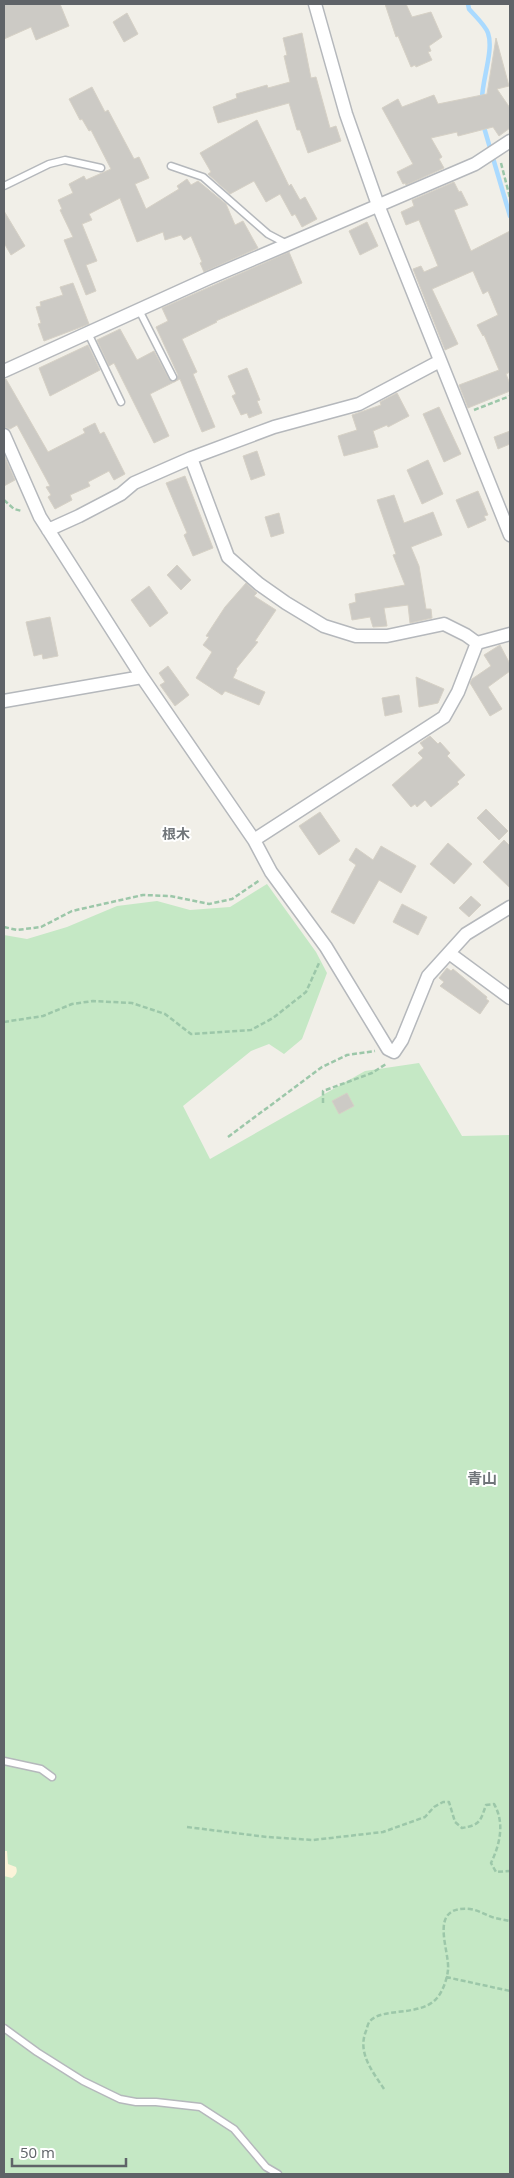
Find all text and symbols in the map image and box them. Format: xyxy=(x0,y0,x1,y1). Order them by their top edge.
district label: 根木 xyxy=(162,824,190,843)
district label: 青山 xyxy=(467,1468,497,1488)
scale bar xyxy=(12,2136,126,2168)
text: 50 m xyxy=(20,2142,55,2162)

